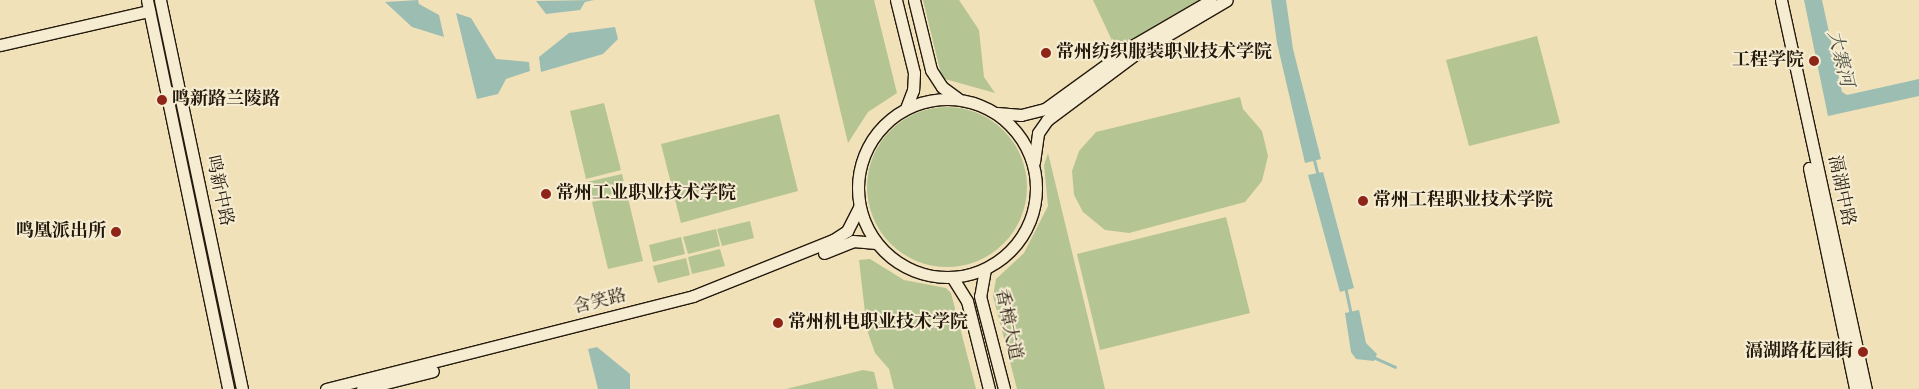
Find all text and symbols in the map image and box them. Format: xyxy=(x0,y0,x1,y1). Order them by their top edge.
water label: 大寨河 xyxy=(1821,29,1857,89)
place label: 常州纺织服装职业技术学院 xyxy=(1056,42,1272,64)
marker: 常州纺织服装职业技术学院 xyxy=(1040,47,1052,59)
place label: 工程学院 xyxy=(1732,50,1804,72)
marker: 工程学院 xyxy=(1808,55,1820,67)
place label: 鸣新路兰陵路 xyxy=(172,89,280,111)
marker: 鸣新路兰陵路 xyxy=(156,94,168,106)
street label: 鸣新中路 xyxy=(200,154,236,228)
street label: 滆湖中路 xyxy=(1822,154,1858,228)
place label: 常州工业职业技术学院 xyxy=(556,183,736,205)
marker: 常州工业职业技术学院 xyxy=(540,188,552,200)
place label: 常州工程职业技术学院 xyxy=(1373,190,1553,212)
marker: 常州工程职业技术学院 xyxy=(1357,195,1369,207)
place label: 鸣凰派出所 xyxy=(16,221,106,243)
marker: 鸣凰派出所 xyxy=(110,226,122,238)
street label: 含笑路 xyxy=(571,286,629,320)
street label: 香樟大道 xyxy=(989,288,1025,362)
place label: 常州机电职业技术学院 xyxy=(788,312,968,334)
marker: 常州机电职业技术学院 xyxy=(772,317,784,329)
place label: 滆湖路花园街 xyxy=(1745,341,1853,363)
marker: 滆湖路花园街 xyxy=(1857,346,1869,358)

